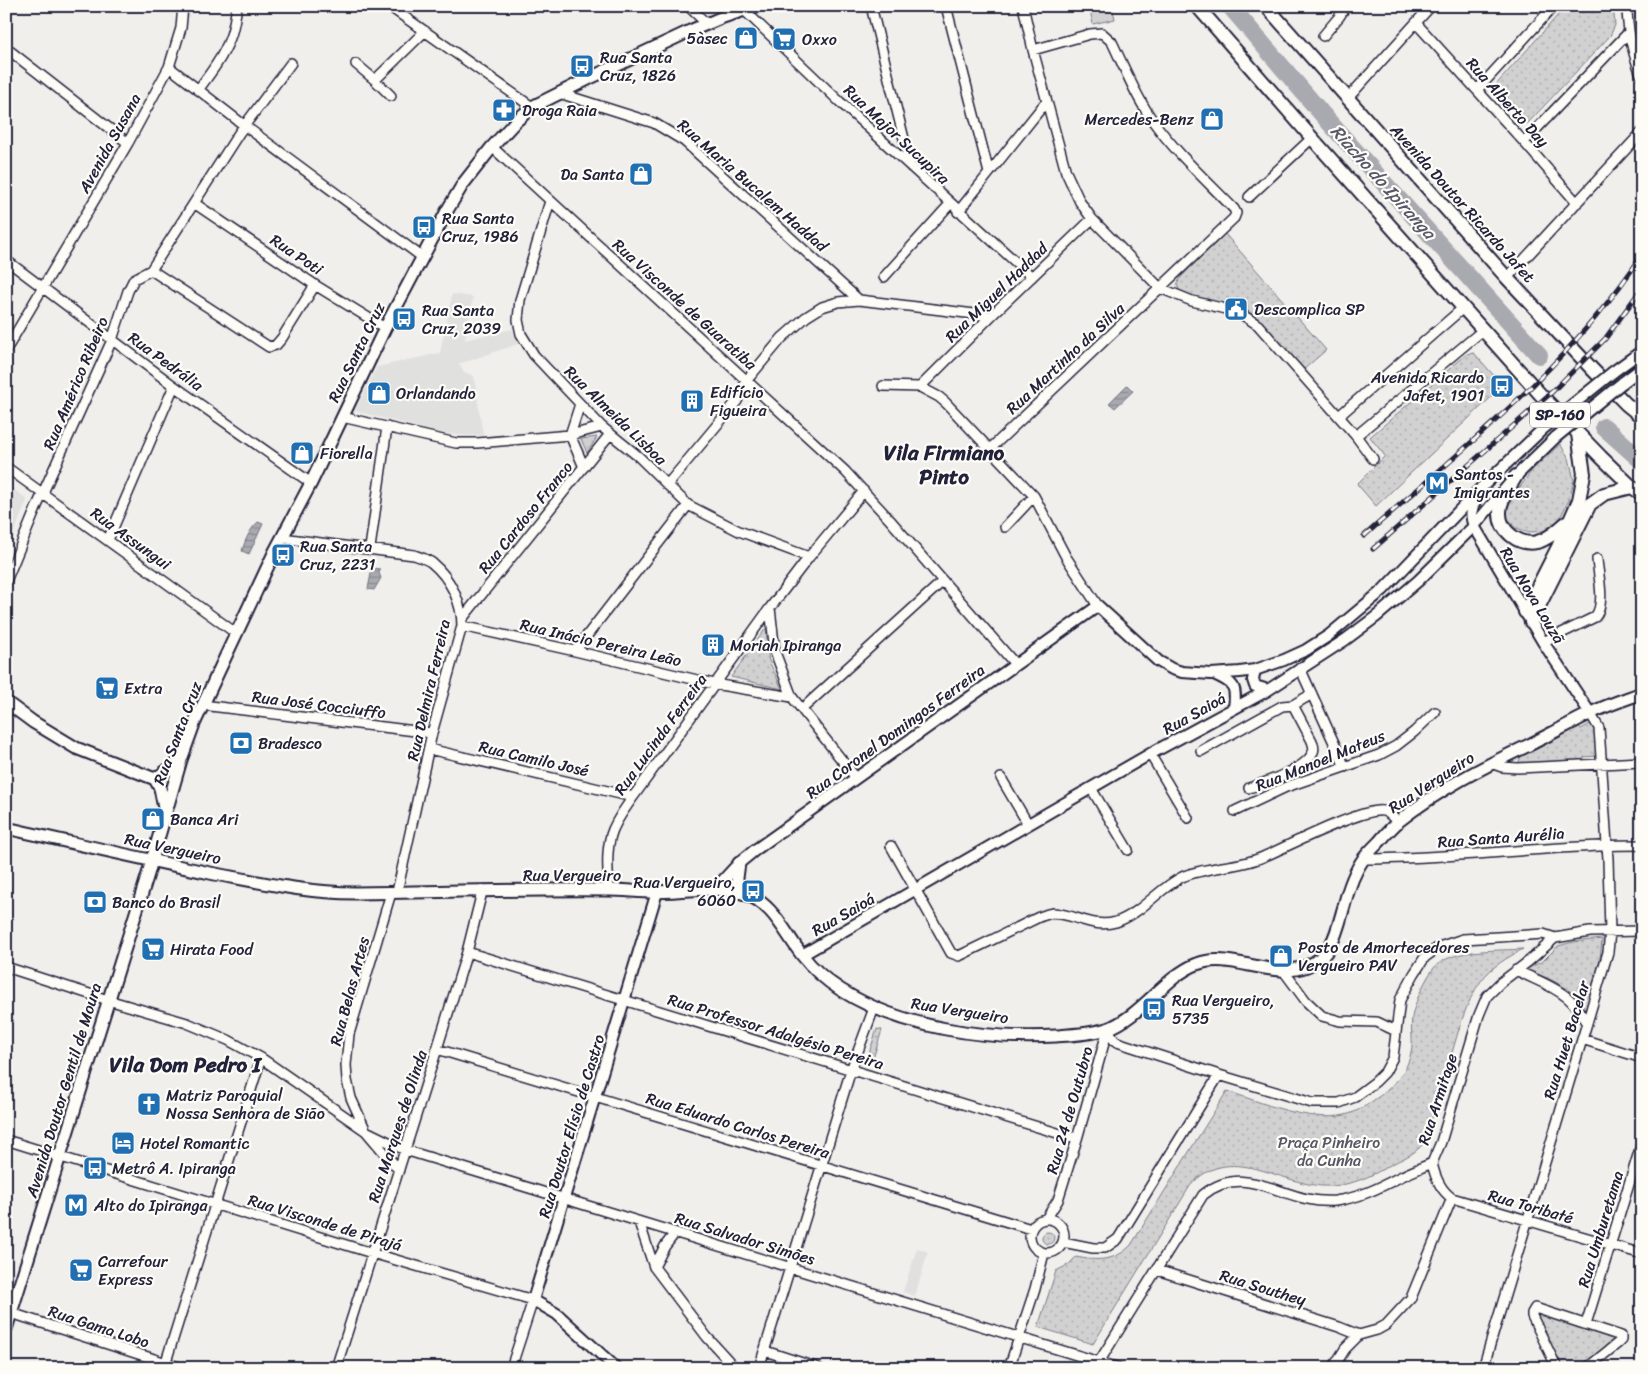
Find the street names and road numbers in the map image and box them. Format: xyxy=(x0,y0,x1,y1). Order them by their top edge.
street label: Rua Alberto Day xyxy=(1459,50,1557,155)
street label: Rua Major Sucupira xyxy=(837,77,957,192)
street label: Avenida Susana xyxy=(69,88,149,199)
street label: Rua Maria Bucalem Haddad xyxy=(671,111,836,260)
street label: Avenida Doutor Ricardo Jafet xyxy=(1382,116,1543,290)
street label: Rua Poti xyxy=(264,226,330,283)
street label: Rua Visconde de Guaratiba xyxy=(606,231,765,378)
street label: Rua Miguel Haddad xyxy=(938,234,1056,350)
street label: Rua Martinho da Silva xyxy=(999,294,1132,422)
street label: Rua Santa Cruz xyxy=(320,297,393,407)
street label: Rua Américo Ribeiro xyxy=(34,312,117,454)
street label: Rua Pedrália xyxy=(122,324,210,399)
street label: Rua Almeida Lisboa xyxy=(557,358,675,473)
road number: SP-160 xyxy=(1530,402,1590,428)
street label: Rua Cardoso Franco xyxy=(471,454,580,580)
street label: Rua Assungui xyxy=(84,499,178,578)
street label: Rua Nova Louzã xyxy=(1492,541,1574,650)
street label: Rua Inácio Pereira Leão xyxy=(517,610,684,675)
street label: Rua Delmira Ferreira xyxy=(398,616,459,764)
street label: Rua Coronel Domingos Ferreira xyxy=(799,656,991,807)
street label: Rua Lucinda Ferreira xyxy=(606,667,715,801)
street label: Rua Santa Cruz xyxy=(144,677,211,789)
street label: Rua José Cocciuffo xyxy=(250,682,388,727)
street label: Rua Saioá xyxy=(1157,684,1232,743)
street label: Rua Manoel Mateus xyxy=(1251,721,1390,800)
street label: Rua Camilo José xyxy=(476,732,592,785)
street label: Rua Vergueiro xyxy=(1382,744,1480,821)
street label: Rua Santa Aurélia xyxy=(1437,819,1566,856)
street label: Rua Vergueiro xyxy=(122,824,224,873)
street label: Rua Vergueiro xyxy=(523,861,621,890)
street label: Rua Saioá xyxy=(806,885,880,944)
street label: Rua Belas Artes xyxy=(321,933,378,1049)
street label: Rua Huet Bacelar xyxy=(1535,976,1599,1103)
street label: Avenida Doutor Gentil de Moura xyxy=(17,979,110,1202)
street label: Rua Professor Adalgésio Pereira xyxy=(664,985,887,1078)
street label: Rua Vergueiro xyxy=(909,988,1011,1033)
street label: Rua Doutor Elísio de Castro xyxy=(530,1031,613,1222)
street label: Rua 24 de Outubro xyxy=(1037,1043,1102,1177)
street label: Rua Marques de Olinda xyxy=(359,1045,436,1206)
street label: Rua Armitage xyxy=(1409,1049,1466,1149)
street label: Rua Eduardo Carlos Pereira xyxy=(642,1084,834,1168)
street label: Rua Umburetama xyxy=(1569,1167,1632,1291)
street label: Rua Toribaté xyxy=(1485,1180,1577,1233)
street label: Rua Visconde de Pirajá xyxy=(244,1185,405,1260)
street label: Rua Salvador Simões xyxy=(671,1203,819,1274)
street label: Rua Southey xyxy=(1216,1261,1310,1315)
street label: Rua Gama Lobo xyxy=(44,1296,153,1357)

